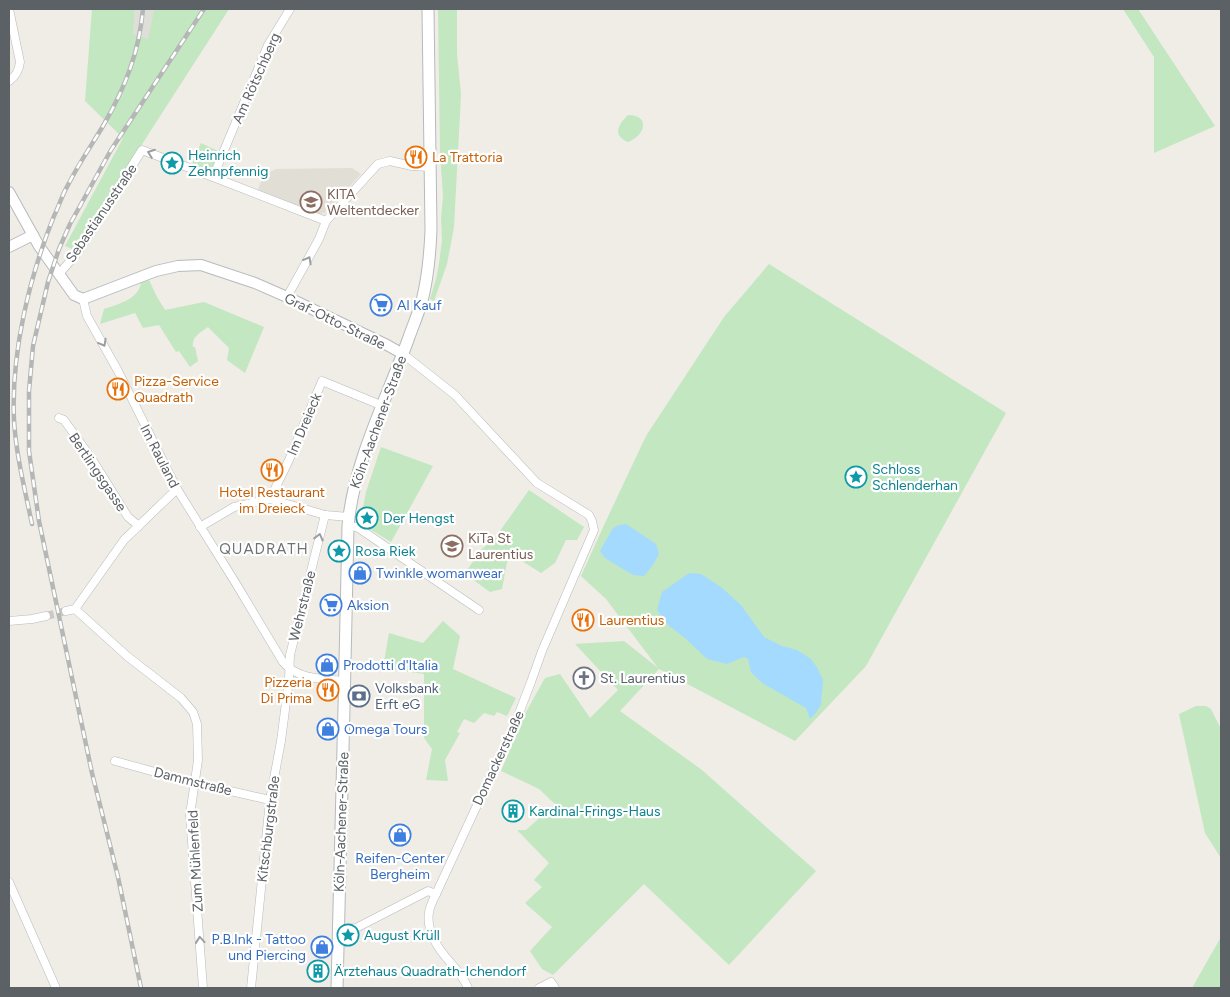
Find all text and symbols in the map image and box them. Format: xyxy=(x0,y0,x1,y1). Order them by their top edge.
street label: Am Rötschberg xyxy=(229,30,284,126)
restaurant icon: La Trattoria xyxy=(404,145,428,169)
place label: Heinrich Zehnpfennig xyxy=(188,147,268,180)
one-way arrow xyxy=(148,149,156,159)
place label: La Trattoria xyxy=(432,149,503,166)
place icon: Heinrich Zehnpfennig xyxy=(160,151,184,175)
street label: Sebastianusstraße xyxy=(62,161,141,266)
place label: KITA Weltentdecker xyxy=(327,186,419,219)
school or university icon: KITA Weltentdecker xyxy=(299,190,323,214)
one-way arrow xyxy=(301,256,311,265)
street label: Graf-Otto-Straße xyxy=(282,290,388,353)
supermarket icon: Al Kauf xyxy=(369,293,393,317)
place label: Al Kauf xyxy=(397,297,442,314)
one-way arrow xyxy=(97,338,107,347)
street label: Köln-Aachener-Straße xyxy=(347,353,411,491)
place label: Pizza-Service Quadrath xyxy=(134,373,219,406)
restaurant icon: Pizza-Service Quadrath xyxy=(106,377,130,401)
street label: Im Dreieck xyxy=(284,390,325,458)
street label: Im Rauland xyxy=(136,422,183,491)
street label: Bertlingsgasse xyxy=(65,430,130,515)
restaurant icon: Hotel Restaurant im Dreieck xyxy=(260,458,284,482)
place label: Schloss Schlenderhan xyxy=(872,461,958,494)
place icon: Schloss Schlenderhan xyxy=(844,465,868,489)
place label: Hotel Restaurant im Dreieck xyxy=(219,484,325,517)
place icon: Der Hengst xyxy=(355,506,379,530)
place label: Der Hengst xyxy=(383,510,454,527)
place label: KiTa St Laurentius xyxy=(468,530,533,563)
one-way arrow xyxy=(313,532,324,541)
school or university icon: KiTa St Laurentius xyxy=(440,534,464,558)
place icon: Rosa Riek xyxy=(327,539,351,563)
district label: QUADRATH xyxy=(219,540,309,558)
place label: Rosa Riek xyxy=(355,543,416,560)
shop icon: Twinkle womanwear xyxy=(348,561,372,585)
place label: Twinkle womanwear xyxy=(376,565,503,582)
street label: Wehrstraße xyxy=(285,569,320,643)
supermarket icon: Aksion xyxy=(319,593,343,617)
place label: Aksion xyxy=(347,597,389,614)
restaurant icon: Laurentius xyxy=(571,608,595,632)
place label: Laurentius xyxy=(599,612,664,629)
shop icon: Prodotti d'Italia xyxy=(315,653,339,677)
place label: Prodotti d'Italia xyxy=(343,657,438,674)
church icon: St. Laurentius xyxy=(572,666,596,690)
place label: St. Laurentius xyxy=(600,670,686,687)
place label: Pizzeria Di Prima xyxy=(261,674,312,707)
restaurant icon: Pizzeria Di Prima xyxy=(316,678,340,702)
place label: Volksbank Erft eG xyxy=(375,680,439,713)
bank icon: Volksbank Erft eG xyxy=(347,684,371,708)
street label: Domackerstraße xyxy=(469,708,528,808)
shop icon: Omega Tours xyxy=(316,717,340,741)
place label: Omega Tours xyxy=(344,721,427,738)
street label: Köln-Aachener-Straße xyxy=(331,751,352,892)
street label: Dammstraße xyxy=(152,764,234,799)
street label: Kitschburgstraße xyxy=(254,774,284,883)
building icon: Kardinal-Frings-Haus xyxy=(501,799,525,823)
place label: Kardinal-Frings-Haus xyxy=(529,803,660,820)
street label: Zum Mühlenfeld xyxy=(184,809,207,912)
shop icon: Reifen-Center Bergheim xyxy=(388,823,412,847)
place label: Reifen-Center Bergheim xyxy=(355,850,445,883)
place icon: August Krüll xyxy=(336,923,360,947)
place label: August Krüll xyxy=(364,927,440,944)
place label: P.B.Ink - Tattoo und Piercing xyxy=(212,931,306,964)
one-way arrow xyxy=(194,935,205,943)
shop icon: P.B.Ink - Tattoo und Piercing xyxy=(310,935,334,959)
building icon: Ärztehaus Quadrath-Ichendorf xyxy=(306,959,330,983)
place label: Ärztehaus Quadrath-Ichendorf xyxy=(334,963,527,980)

